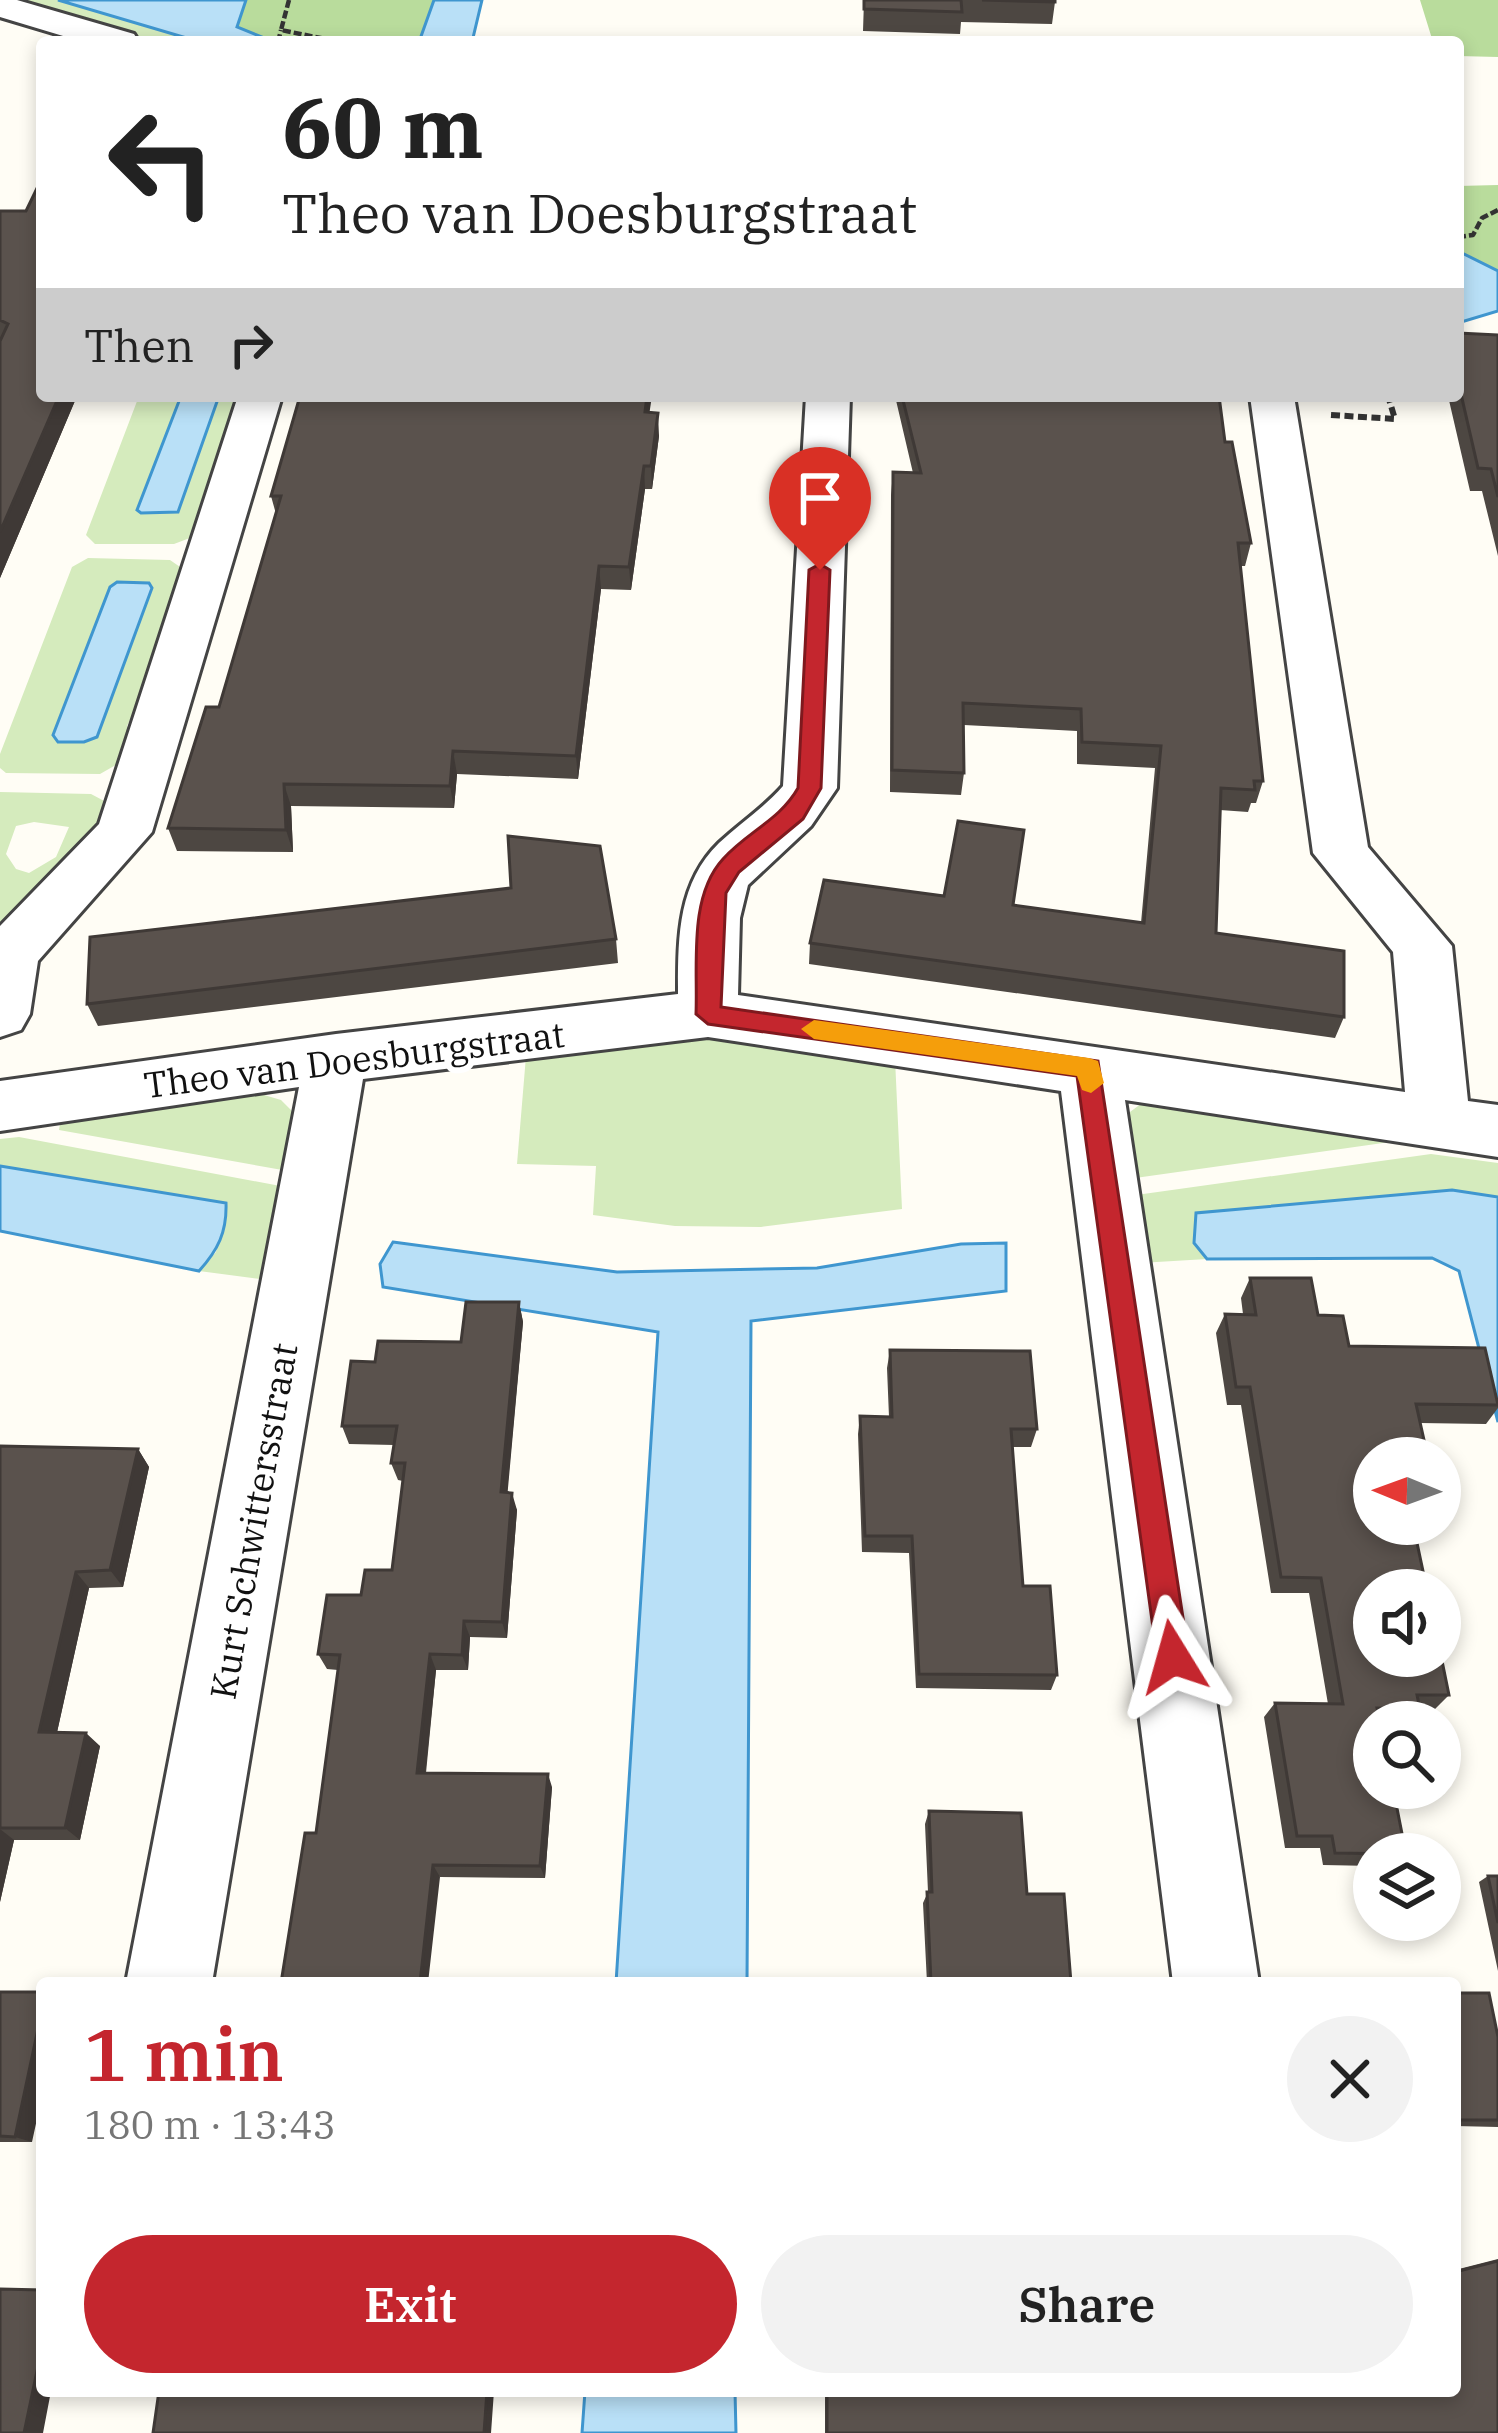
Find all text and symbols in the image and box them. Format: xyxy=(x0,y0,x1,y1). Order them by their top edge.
text: 60 m xyxy=(282,72,484,181)
icon: left xyxy=(84,84,240,240)
text: Theo van Doesburgstraat xyxy=(282,178,917,248)
icon: right xyxy=(218,312,284,378)
text: Then xyxy=(84,316,194,374)
pin xyxy=(769,447,871,570)
icon: arrive xyxy=(787,465,853,531)
street label: Theo van Doesburgstraat xyxy=(141,1010,567,1108)
street label: Kurt Schwittersstraat xyxy=(199,1339,307,1703)
north arrow xyxy=(1353,1437,1461,1545)
map controls xyxy=(1353,1437,1461,1941)
button: sound xyxy=(1353,1569,1461,1677)
position arrow xyxy=(1110,1594,1236,1720)
button: search xyxy=(1353,1701,1461,1809)
button: layers xyxy=(1353,1833,1461,1941)
text: 1 min xyxy=(84,2007,284,2101)
button: close xyxy=(1287,2016,1413,2142)
text: 180 m · 13:43 xyxy=(84,2099,336,2150)
button: Exit xyxy=(84,2235,737,2373)
button: Share xyxy=(761,2235,1413,2373)

